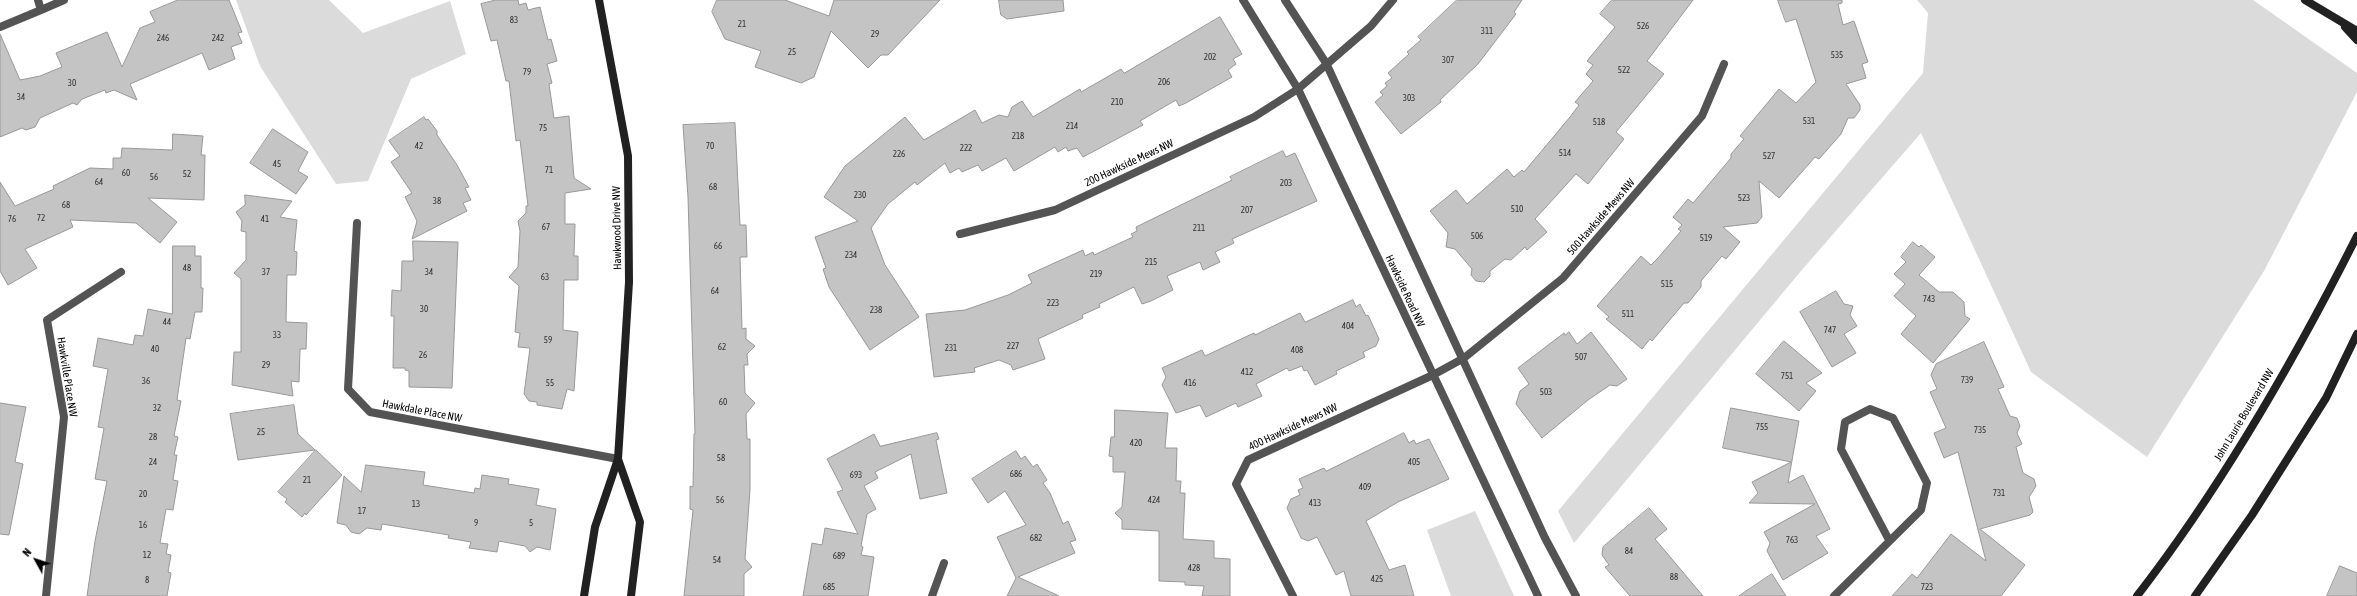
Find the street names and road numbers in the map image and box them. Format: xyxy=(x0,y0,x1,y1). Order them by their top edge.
street label: 200 Hawkside Mews NW xyxy=(1082,137,1176,189)
street label: 500 Hawkside Mews NW xyxy=(1564,176,1638,258)
street label: Hawkwood Drive NW xyxy=(610,186,624,270)
street label: Hawkside Road NW xyxy=(1383,253,1427,329)
street label: Hawkville Place NW xyxy=(54,336,80,418)
street label: John Laurie Boulevard NW xyxy=(2211,367,2277,463)
street label: Hawkdale Place NW xyxy=(381,397,463,425)
street label: 400 Hawkside Mews NW xyxy=(1246,401,1340,453)

